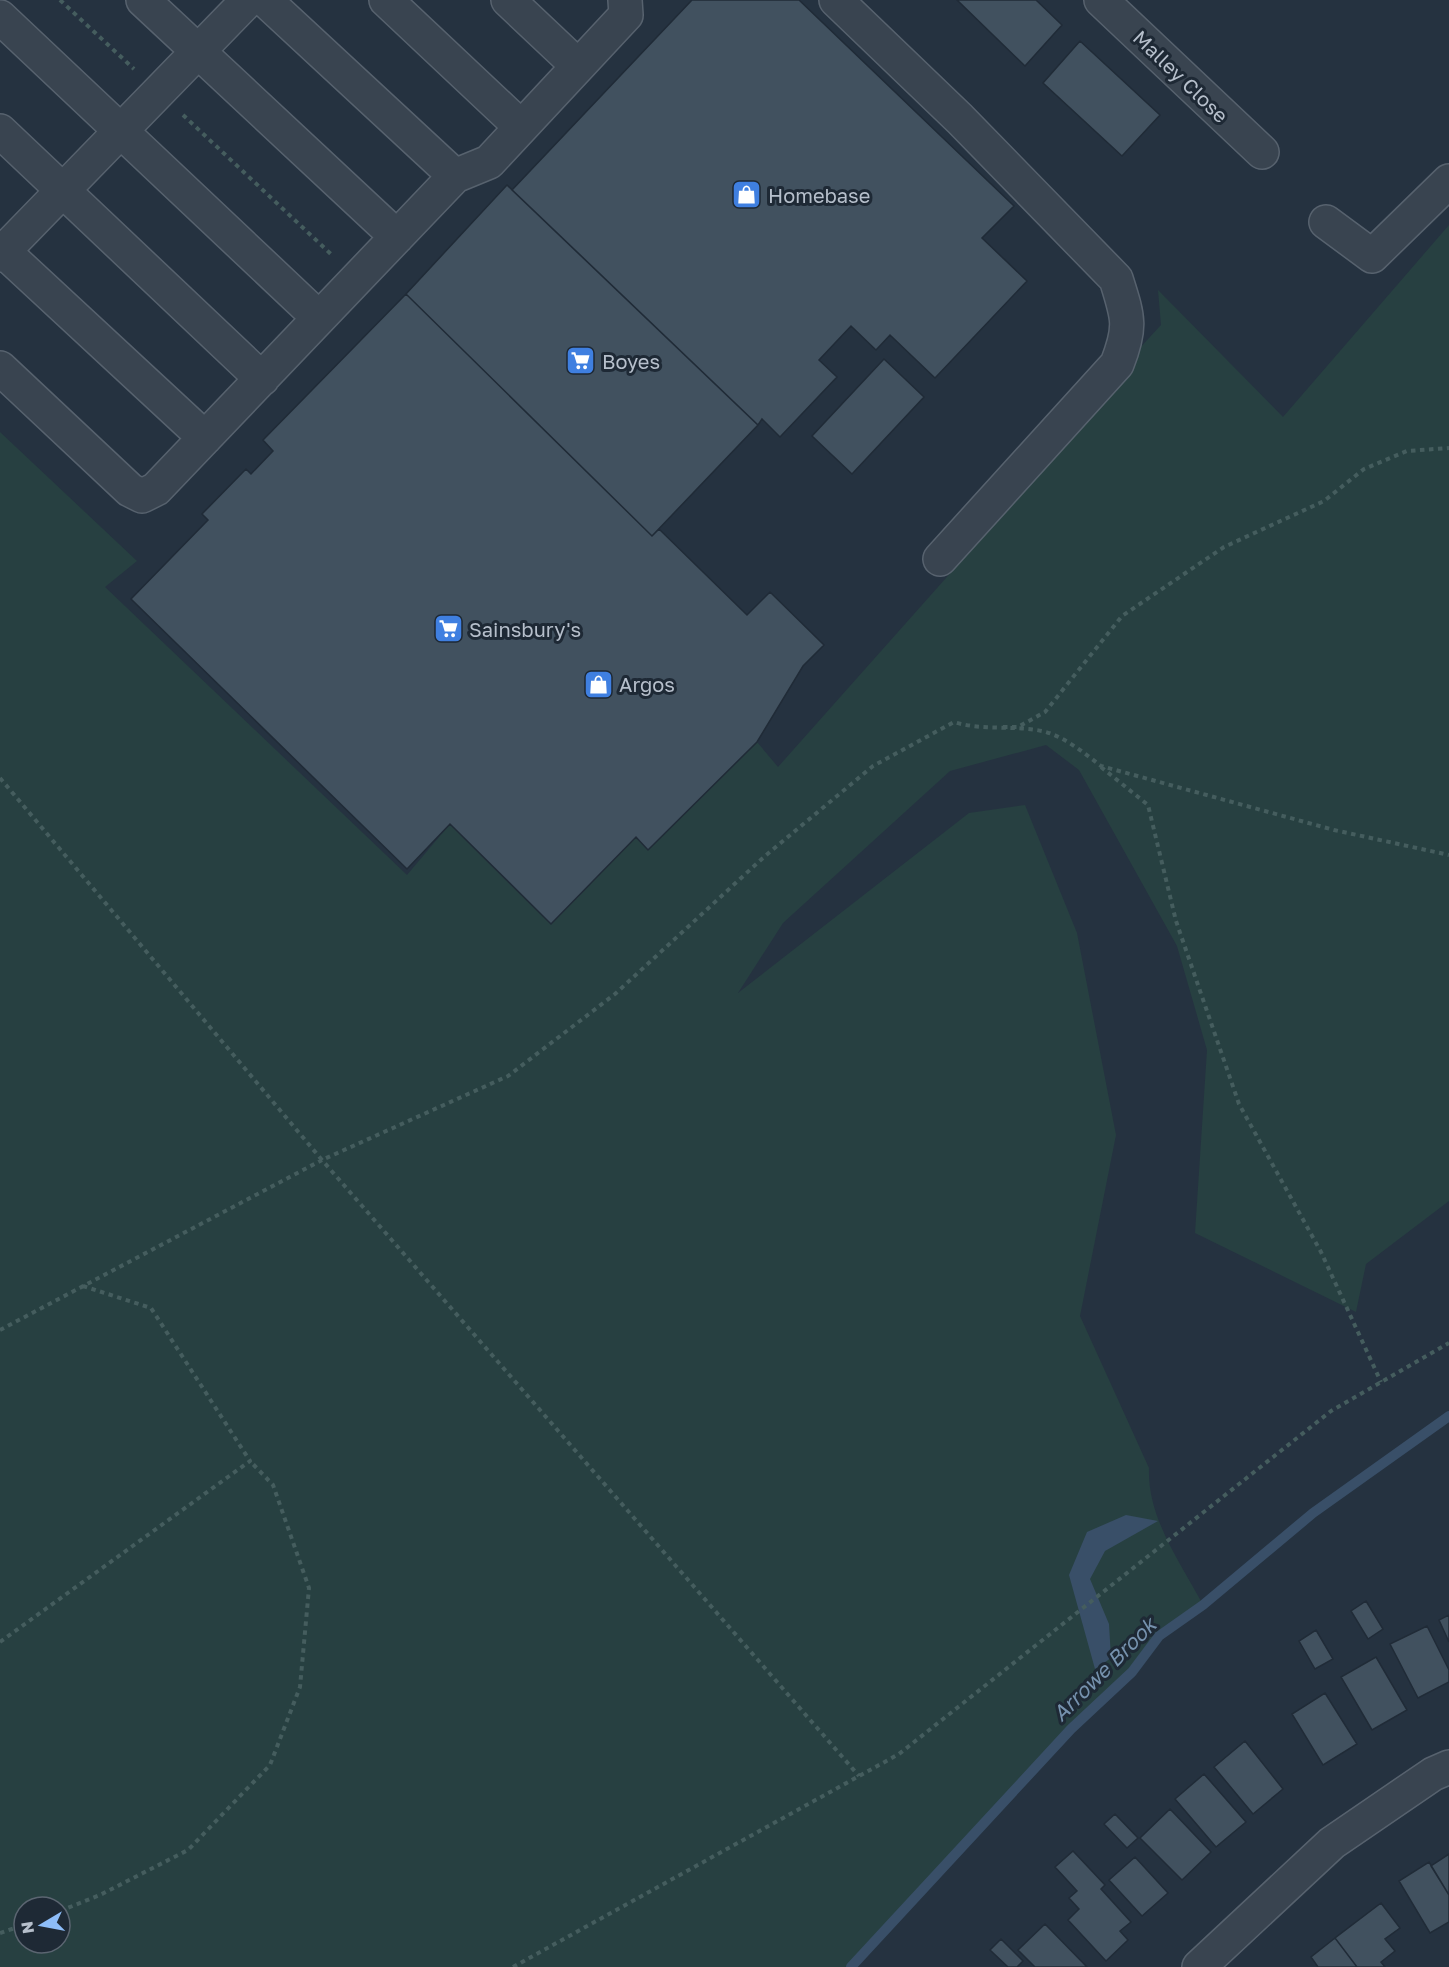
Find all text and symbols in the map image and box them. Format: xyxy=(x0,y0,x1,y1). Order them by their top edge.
street label: Malley Close xyxy=(1129,25,1233,127)
shop icon: Homebase xyxy=(731,179,763,211)
place label: Homebase xyxy=(768,183,870,207)
supermarket icon: Boyes xyxy=(565,345,597,377)
place label: Boyes xyxy=(602,349,660,373)
supermarket icon: Sainsbury's xyxy=(432,613,464,645)
place label: Sainsbury's xyxy=(469,617,581,641)
shop icon: Argos xyxy=(582,668,614,700)
place label: Argos xyxy=(619,672,675,696)
water label: Arrowe Brook xyxy=(1047,1610,1163,1726)
north arrow xyxy=(12,1895,72,1955)
text: N xyxy=(16,1920,38,1935)

